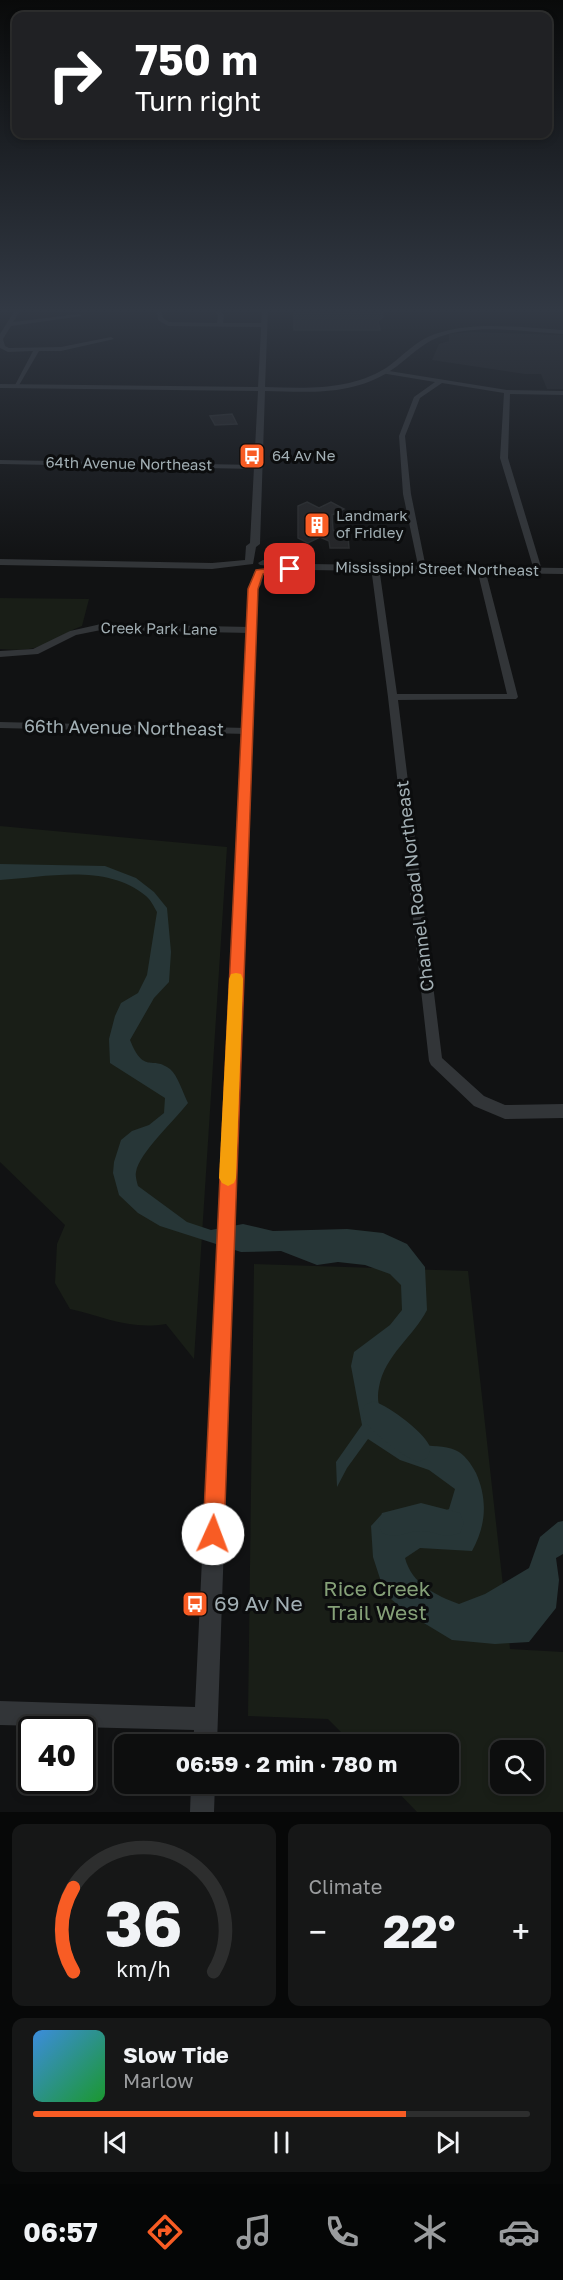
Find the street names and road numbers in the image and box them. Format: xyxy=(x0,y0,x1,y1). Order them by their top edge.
street label: 64th Avenue Northeast xyxy=(45,453,213,473)
street label: Mississippi Street Northeast xyxy=(335,557,539,579)
street label: Creek Park Lane xyxy=(100,618,218,638)
street label: 66th Avenue Northeast xyxy=(24,714,224,740)
street label: Channel Road Northeast xyxy=(390,779,438,993)

